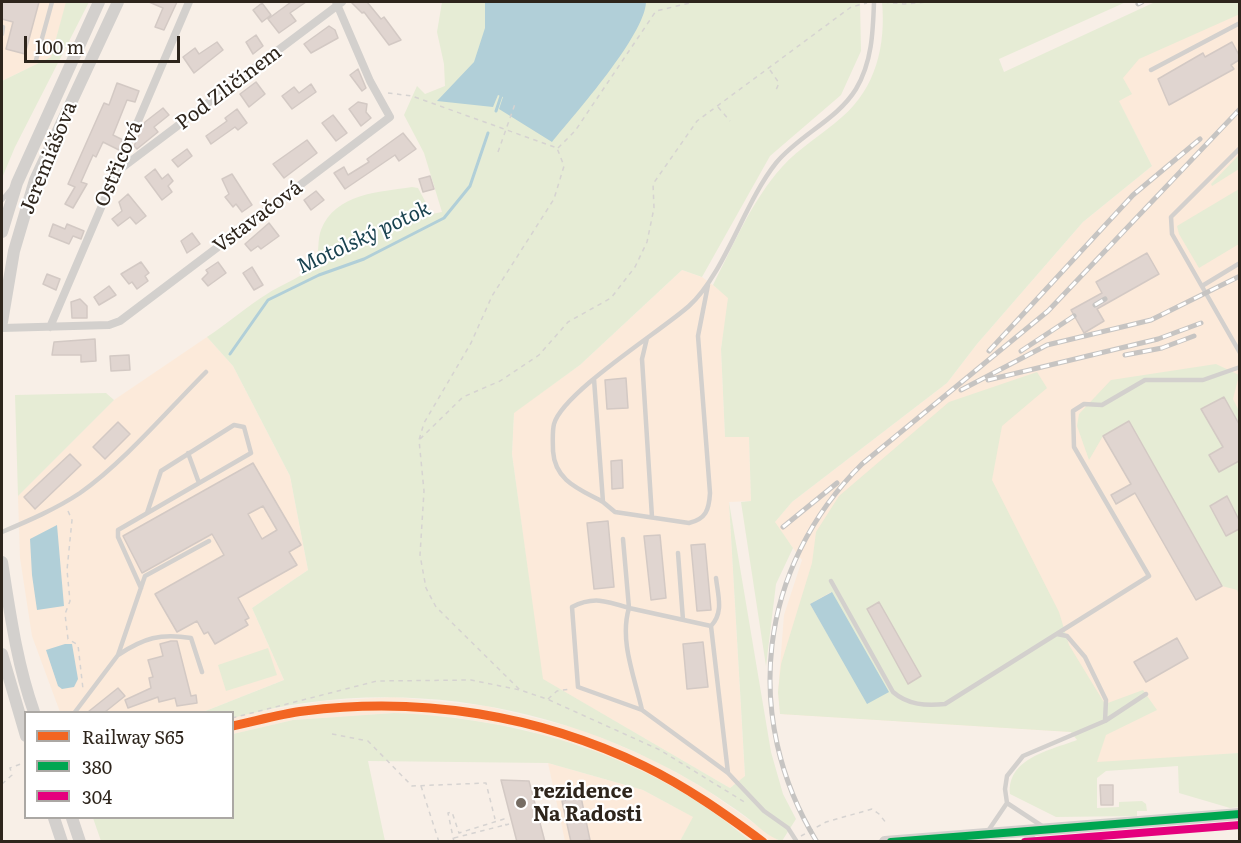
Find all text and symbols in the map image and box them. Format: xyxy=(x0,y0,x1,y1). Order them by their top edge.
scale bar xyxy=(27,24,183,62)
text: 100 m xyxy=(35,33,84,60)
street label: Pod Zličínem xyxy=(172,41,286,135)
street label: Jeremiášova xyxy=(16,98,82,218)
street label: Ostřicová xyxy=(90,117,148,211)
street label: Vstavačová xyxy=(209,176,307,258)
water label: Motolský potok xyxy=(293,196,435,280)
legend xyxy=(24,711,234,819)
text: Railway S65 xyxy=(82,723,184,750)
text: 380 xyxy=(82,753,112,780)
place label: rezidence Na Radosti xyxy=(533,780,642,827)
text: 304 xyxy=(82,783,112,810)
marker: rezidence Na Radosti xyxy=(514,796,528,810)

